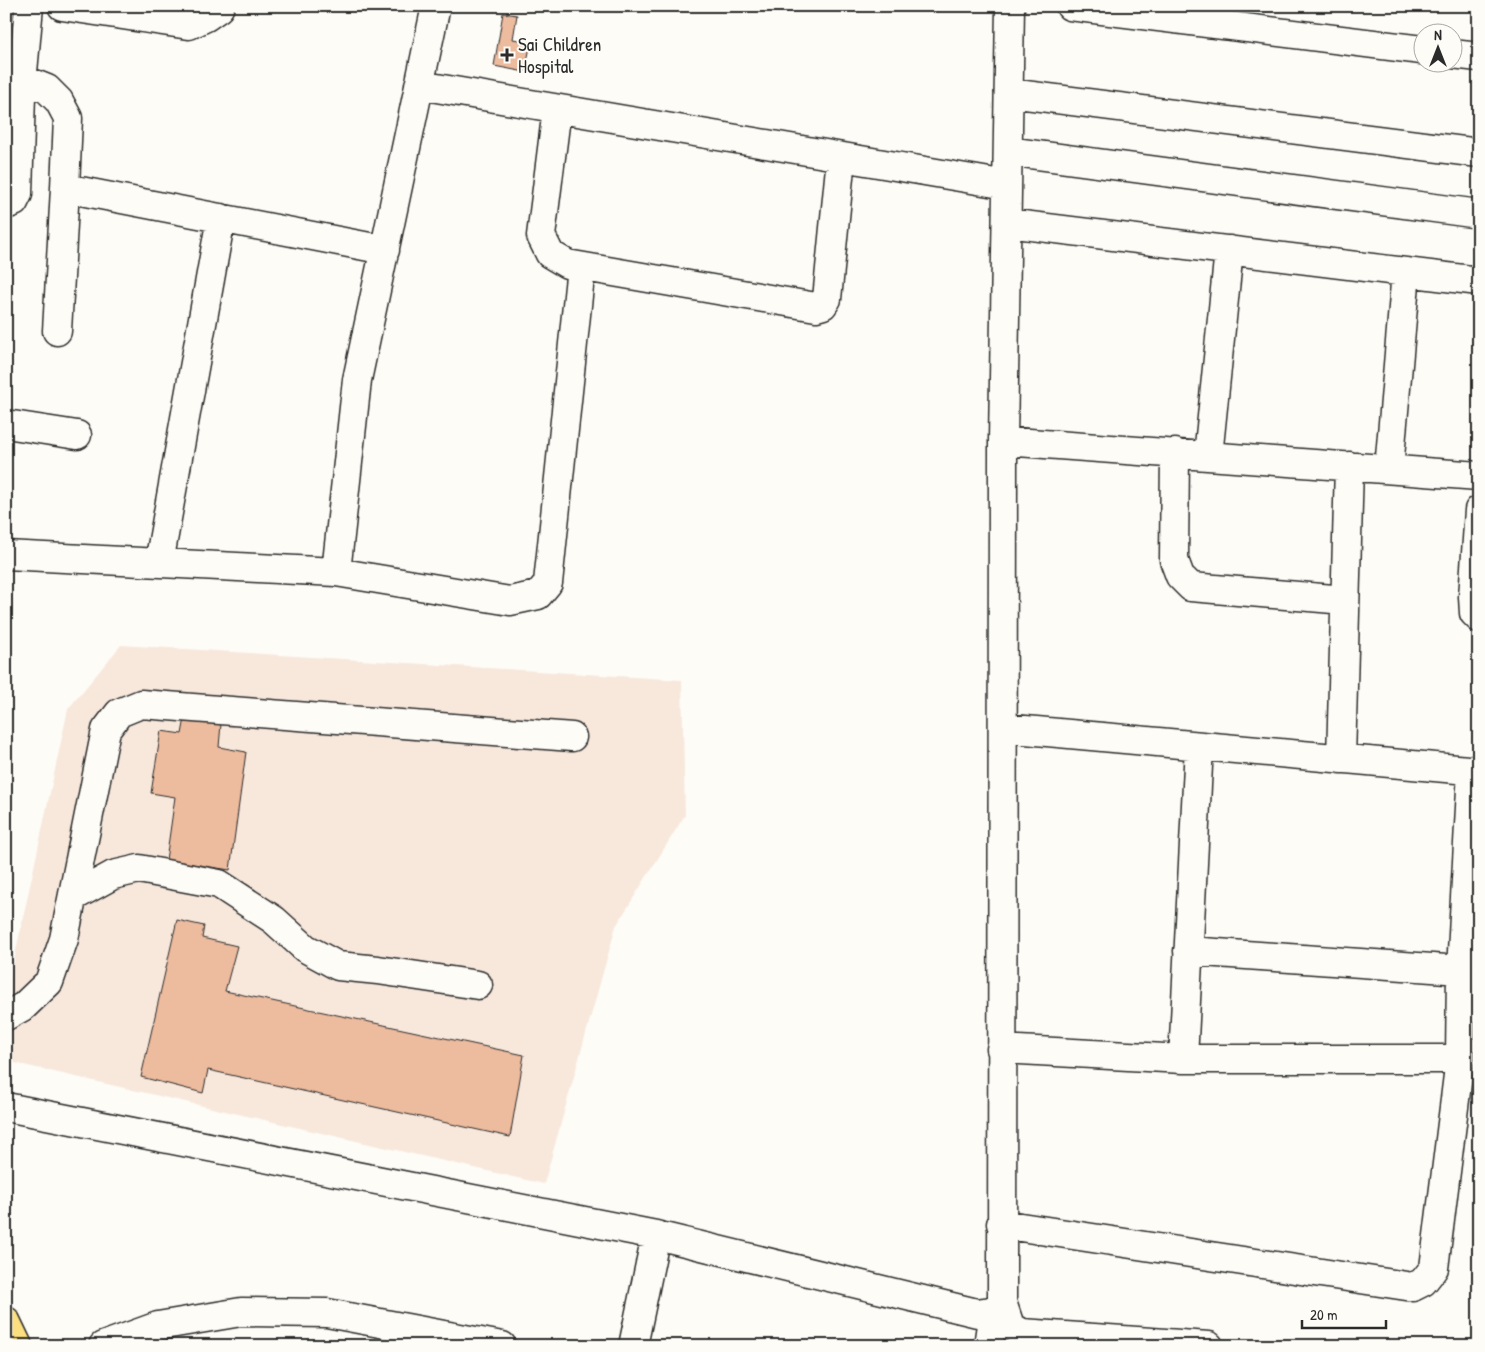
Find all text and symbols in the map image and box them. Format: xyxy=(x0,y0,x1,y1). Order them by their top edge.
north arrow xyxy=(1412,22,1462,72)
text: N xyxy=(1434,25,1442,44)
place label: Sai Children Hospital xyxy=(518,31,601,79)
marker: Sai Children Hospital xyxy=(500,48,514,62)
scale bar xyxy=(1302,1297,1386,1329)
text: 20 m xyxy=(1310,1304,1337,1325)

